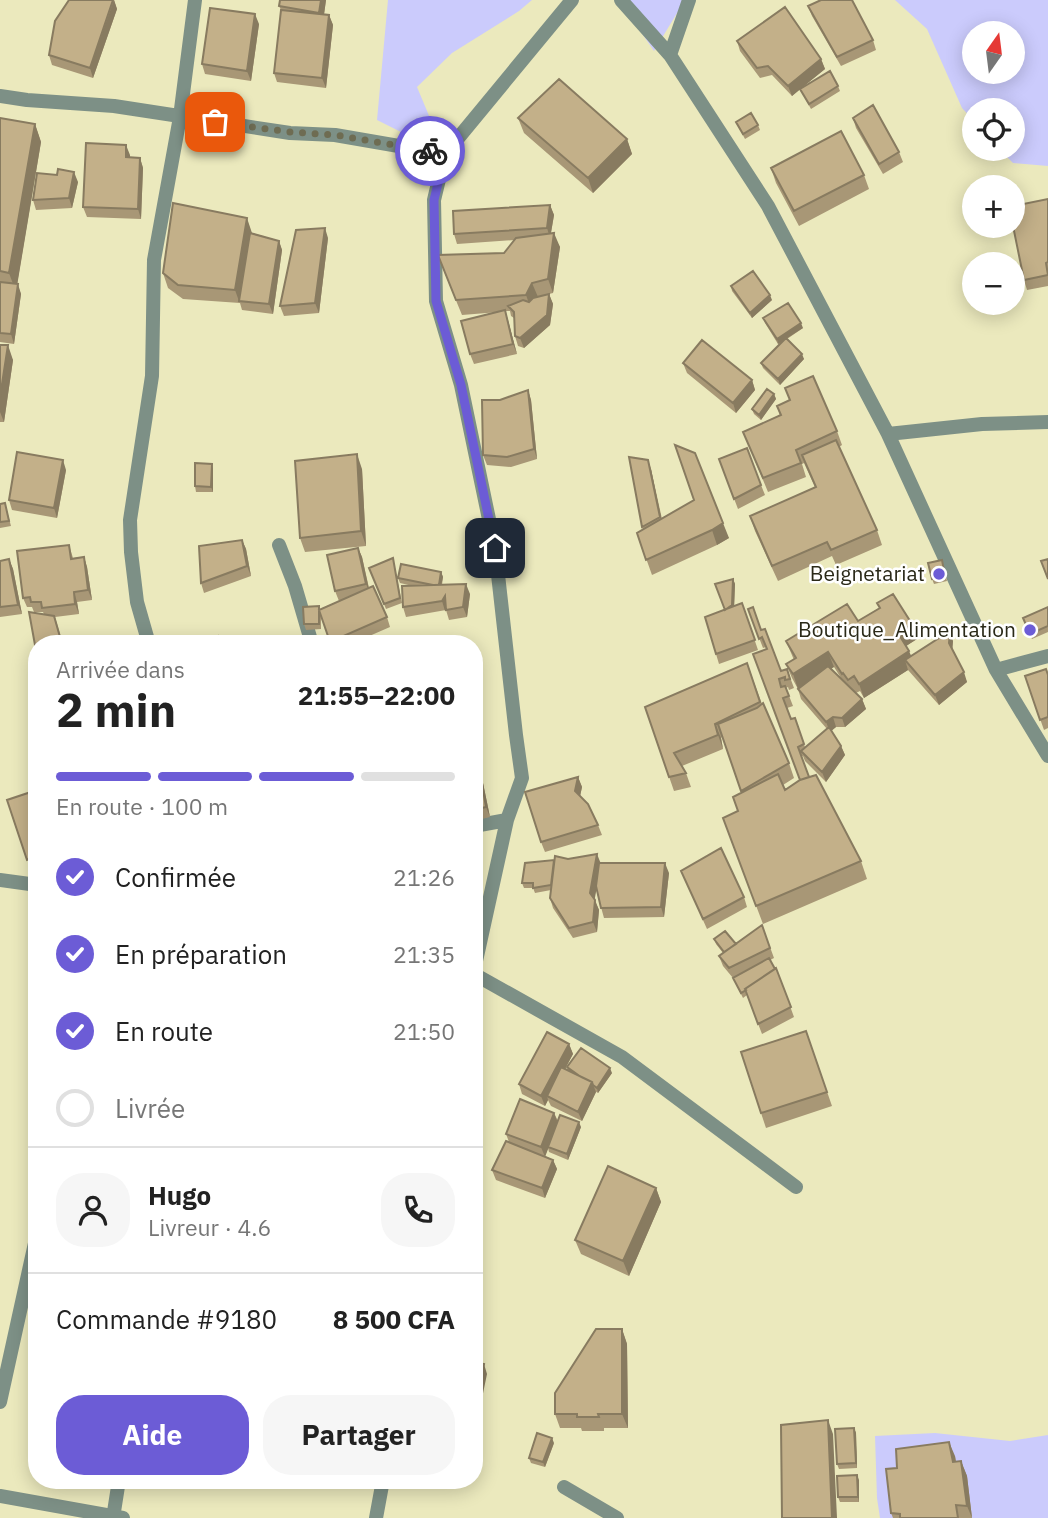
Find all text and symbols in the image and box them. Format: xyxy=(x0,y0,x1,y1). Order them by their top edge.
north arrow xyxy=(962,21,1026,84)
map controls xyxy=(962,21,1025,315)
pin xyxy=(185,92,245,152)
button: locate xyxy=(962,98,1025,161)
icon: bag xyxy=(196,103,234,141)
courier xyxy=(395,116,465,186)
icon: bike xyxy=(411,132,449,170)
button: + xyxy=(962,175,1025,238)
button: − xyxy=(962,252,1025,315)
pin xyxy=(465,518,525,578)
icon: home xyxy=(476,529,514,567)
place label: Beignetariat xyxy=(810,559,925,587)
marker: Beignetariat xyxy=(931,566,947,582)
place label: Boutique_Alimentation xyxy=(798,615,1016,643)
marker: Boutique_Alimentation xyxy=(1022,622,1038,638)
text: Arrivée dans xyxy=(56,654,185,684)
text: 21:55–22:00 xyxy=(298,678,455,712)
text: 2 min xyxy=(56,680,176,740)
text: En route · 100 m xyxy=(56,791,228,821)
icon: check xyxy=(56,858,94,896)
text: Confirmée xyxy=(115,860,236,894)
text: 21:26 xyxy=(393,862,455,892)
icon: check xyxy=(56,935,94,973)
text: En préparation xyxy=(115,937,287,971)
text: 21:35 xyxy=(393,939,455,969)
icon: check xyxy=(56,1012,94,1050)
text: En route xyxy=(115,1014,213,1048)
text: 21:50 xyxy=(393,1016,455,1046)
text: Livrée xyxy=(115,1091,185,1125)
button: person xyxy=(56,1173,130,1247)
button: phone xyxy=(381,1173,455,1247)
text: Hugo xyxy=(148,1178,211,1212)
text: Livreur · 4.6 xyxy=(148,1212,271,1242)
text: Commande #9180 xyxy=(56,1302,277,1336)
text: 8 500 CFA xyxy=(333,1302,455,1336)
button: Aide xyxy=(56,1395,249,1475)
button: Partager xyxy=(263,1395,455,1475)

